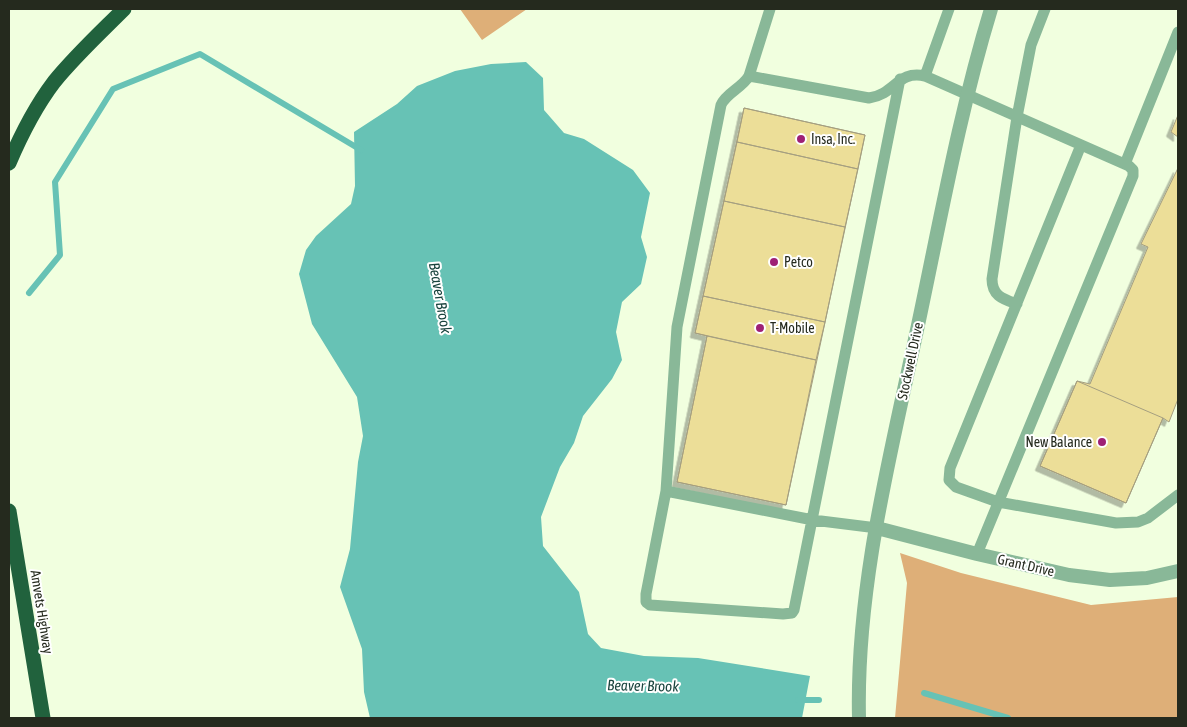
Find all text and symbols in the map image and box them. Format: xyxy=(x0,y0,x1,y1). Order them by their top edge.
place label: Insa, Inc. xyxy=(811,131,855,147)
marker: Insa, Inc. xyxy=(795,133,807,145)
place label: Petco xyxy=(784,254,813,270)
marker: Petco xyxy=(768,256,780,268)
water label: Beaver Brook xyxy=(426,261,455,335)
place label: T-Mobile xyxy=(770,320,815,336)
street label: Stockwell Drive xyxy=(894,321,926,401)
marker: T-Mobile xyxy=(754,322,766,334)
place label: New Balance xyxy=(1026,434,1092,450)
marker: New Balance xyxy=(1096,436,1108,448)
street label: Grant Drive xyxy=(996,551,1056,579)
street label: Amvets Highway xyxy=(27,569,57,655)
water label: Beaver Brook xyxy=(607,676,679,695)

